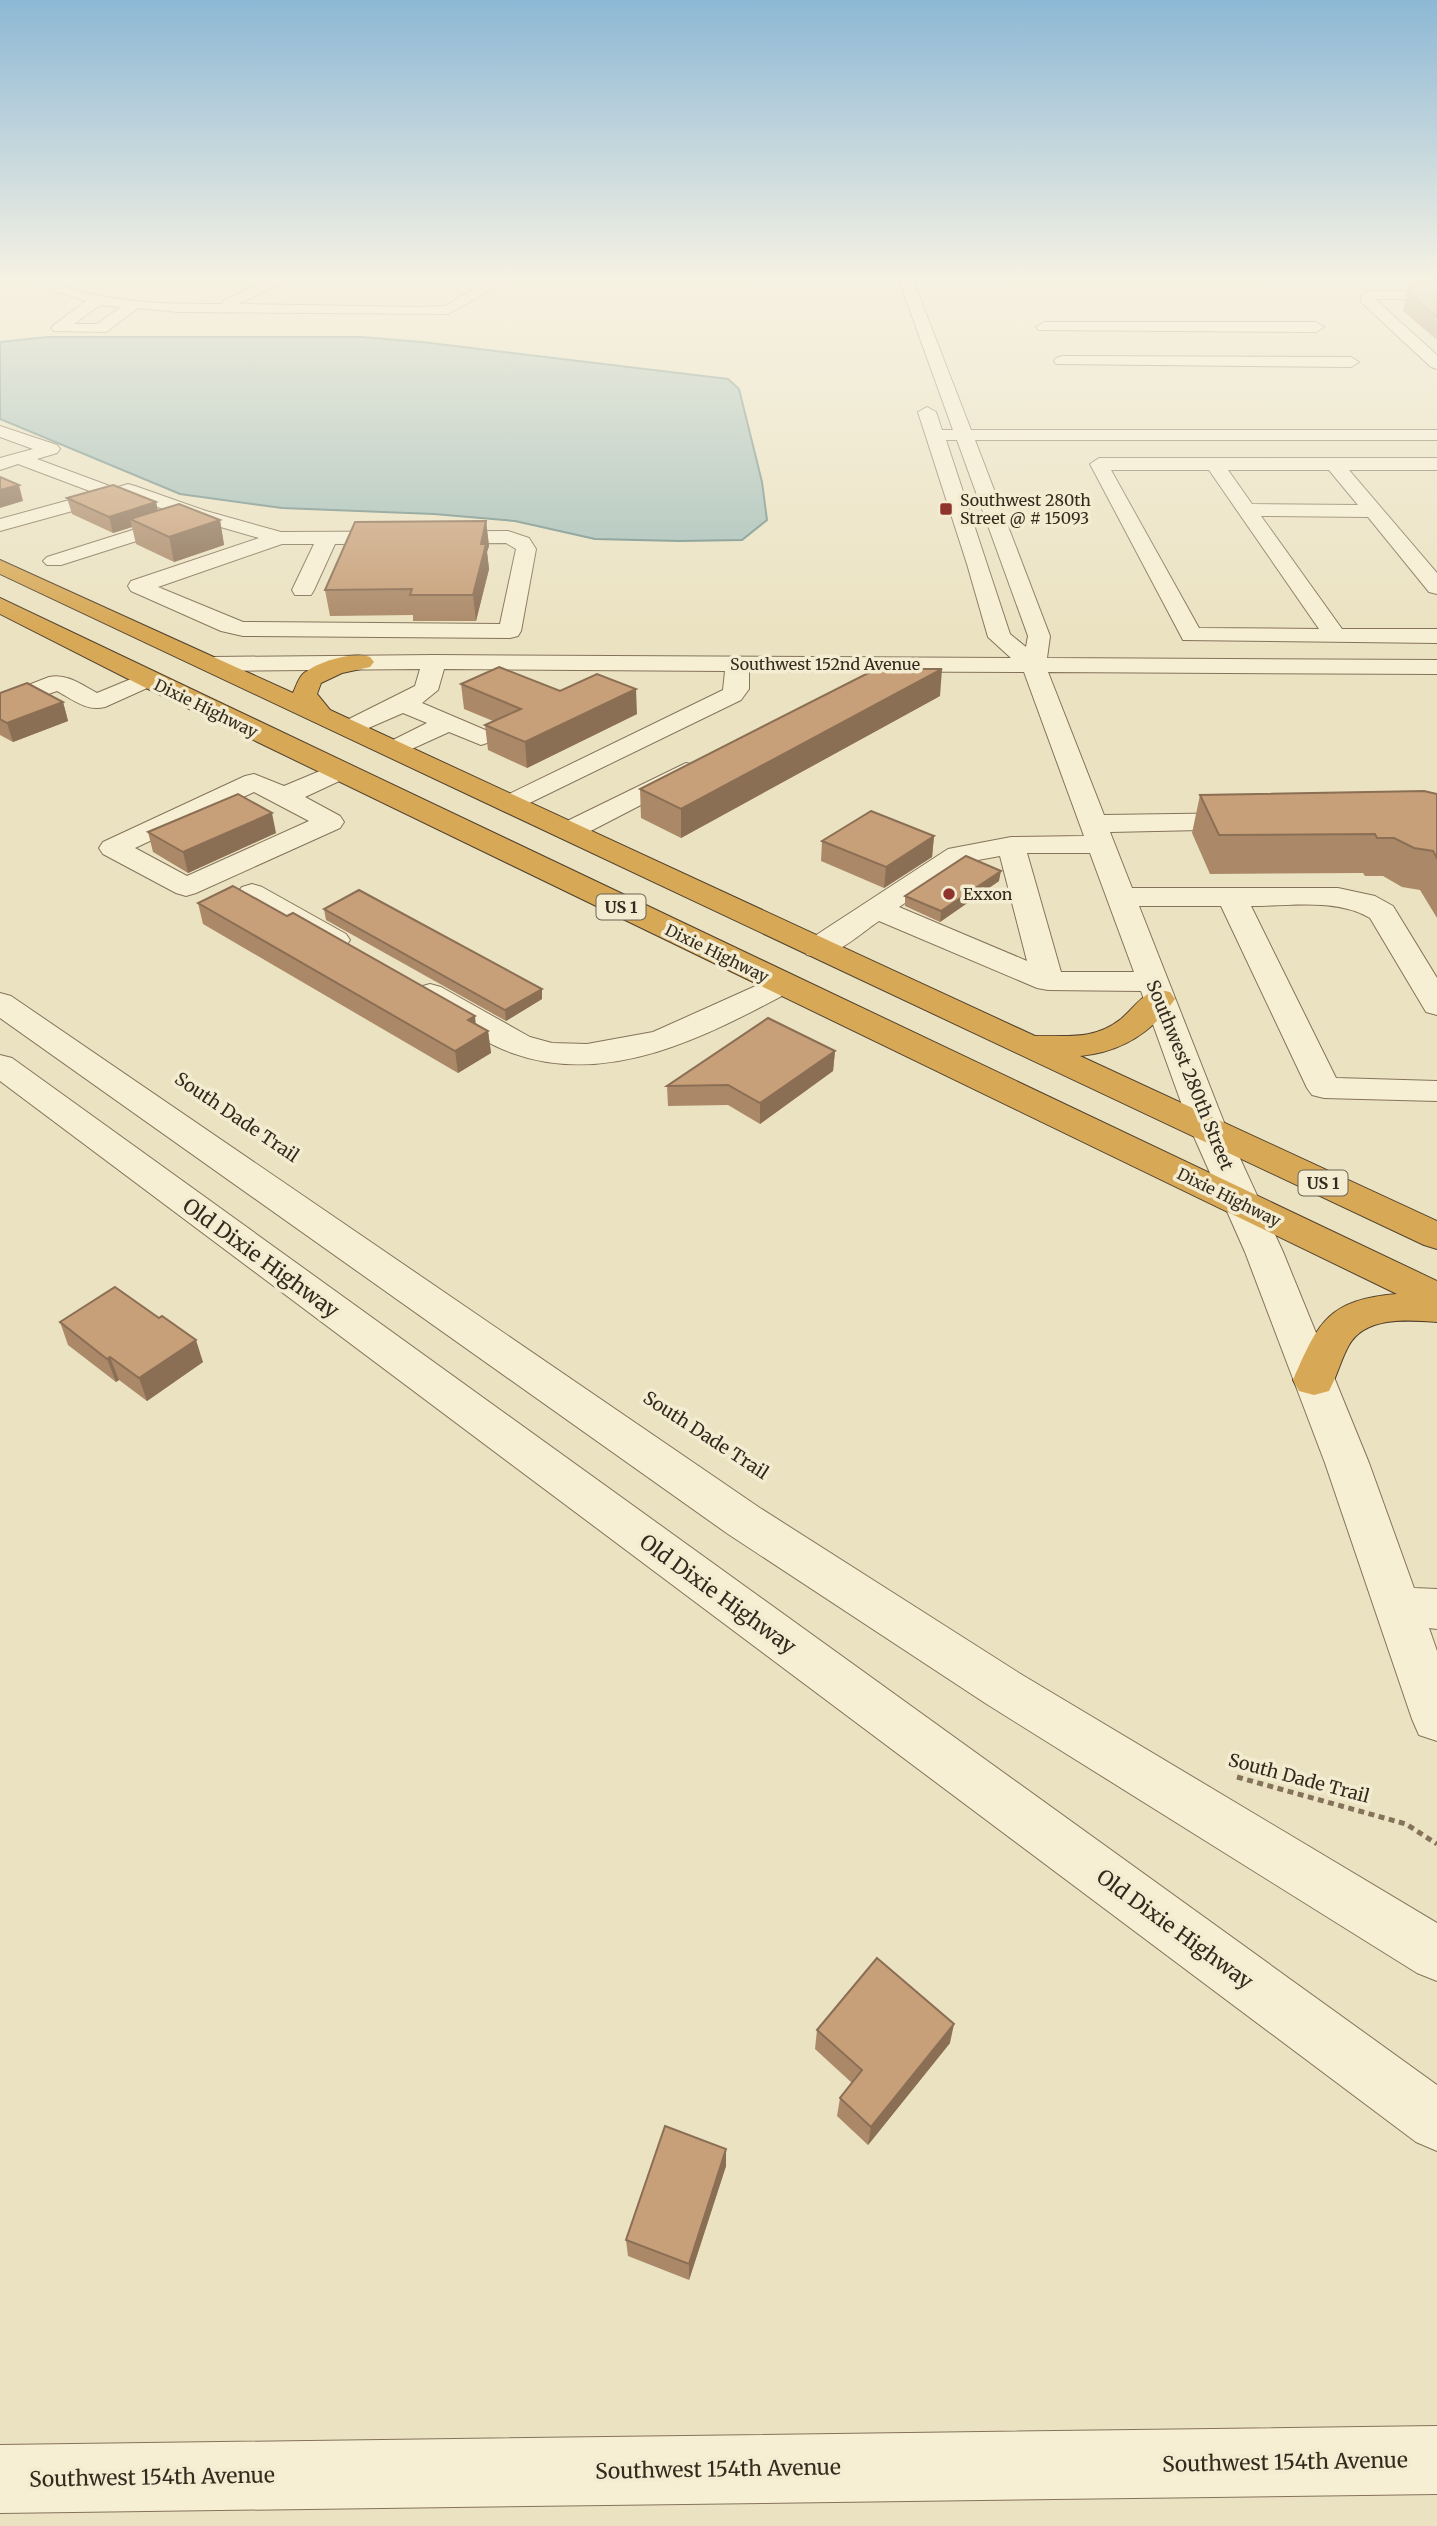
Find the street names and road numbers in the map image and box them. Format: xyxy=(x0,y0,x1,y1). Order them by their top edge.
street label: Southwest 152nd Avenue xyxy=(730,654,920,674)
street label: Dixie Highway xyxy=(151,674,262,742)
road number: US 1 xyxy=(596,894,646,920)
street label: Dixie Highway xyxy=(662,919,773,987)
street label: Southwest 280th Street xyxy=(1141,977,1239,1173)
street label: South Dade Trail xyxy=(170,1067,304,1167)
street label: Dixie Highway xyxy=(1174,1163,1285,1231)
road number: US 1 xyxy=(1298,1170,1348,1196)
street label: Old Dixie Highway xyxy=(177,1192,345,1324)
street label: South Dade Trail xyxy=(639,1386,773,1484)
street label: Old Dixie Highway xyxy=(634,1528,802,1660)
street label: South Dade Trail xyxy=(1226,1748,1372,1808)
street label: Old Dixie Highway xyxy=(1091,1863,1259,1995)
street label: Southwest 154th Avenue xyxy=(1162,2446,1408,2478)
street label: Southwest 154th Avenue xyxy=(595,2453,841,2485)
street label: Southwest 154th Avenue xyxy=(29,2461,275,2493)

